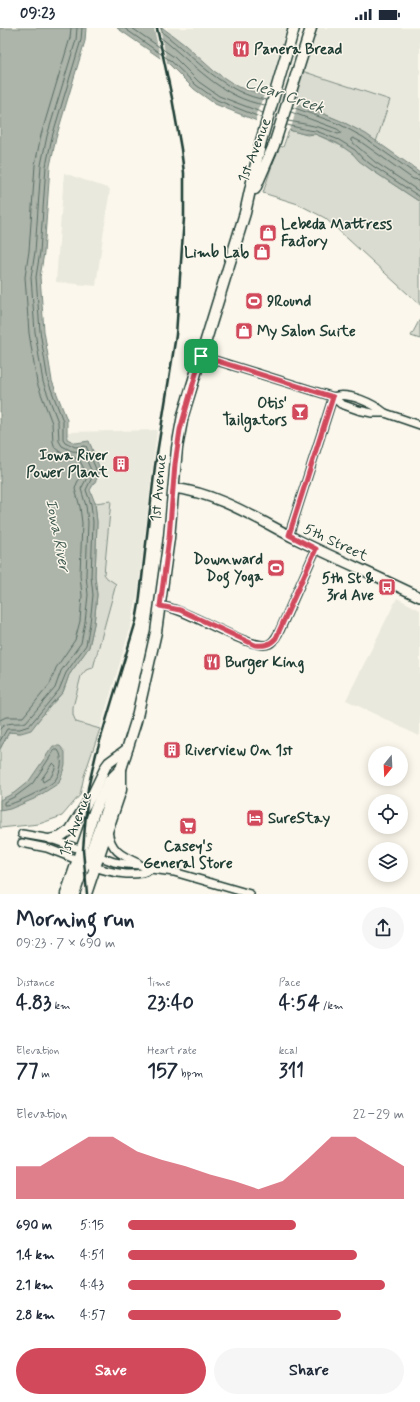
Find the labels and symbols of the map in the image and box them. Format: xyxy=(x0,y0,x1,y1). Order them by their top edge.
restaurant icon: Panera Bread xyxy=(231,39,251,59)
place label: Panera Bread xyxy=(254,40,342,60)
water label: Clear Creek xyxy=(242,72,327,119)
street label: 1st Avenue xyxy=(233,115,276,186)
place label: Lebeda Mattress Factory xyxy=(281,215,392,252)
shop icon: Lebeda Mattress Factory xyxy=(258,223,278,243)
shop icon: Limb Lab xyxy=(252,242,272,262)
place label: Limb Lab xyxy=(184,243,249,263)
sports icon: 9Round xyxy=(244,291,264,311)
place label: 9Round xyxy=(267,292,311,312)
shop icon: My Salon Suite xyxy=(234,321,254,341)
place label: My Salon Suite xyxy=(257,322,356,342)
pin xyxy=(184,339,218,373)
place label: Otis' Tailgators xyxy=(223,394,287,433)
bar icon: Otis' Tailgators xyxy=(290,402,310,422)
place label: Iowa River Power Plant xyxy=(26,446,109,483)
street label: 1st Avenue xyxy=(146,453,172,523)
building icon: Iowa River Power Plant xyxy=(111,454,131,474)
water label: Iowa River xyxy=(40,497,75,575)
street label: 5th Street xyxy=(300,519,371,567)
place label: Downward Dog Yoga xyxy=(193,550,264,589)
sports icon: Downward Dog Yoga xyxy=(266,558,286,578)
place label: 5th St & 3rd Ave xyxy=(322,569,374,606)
bus stop icon: 5th St & 3rd Ave xyxy=(377,577,397,597)
restaurant icon: Burger King xyxy=(202,652,222,672)
place label: Burger King xyxy=(225,653,305,675)
building icon: Riverview On 1st xyxy=(162,740,182,760)
place label: Riverview On 1st xyxy=(185,741,293,761)
north arrow xyxy=(368,746,408,786)
street label: 1st Avenue xyxy=(55,789,97,860)
hotel icon: SureStay xyxy=(245,808,265,828)
place label: SureStay xyxy=(268,809,330,829)
supermarket icon: Casey's General Store xyxy=(178,816,198,836)
place label: Casey's General Store xyxy=(143,837,233,874)

